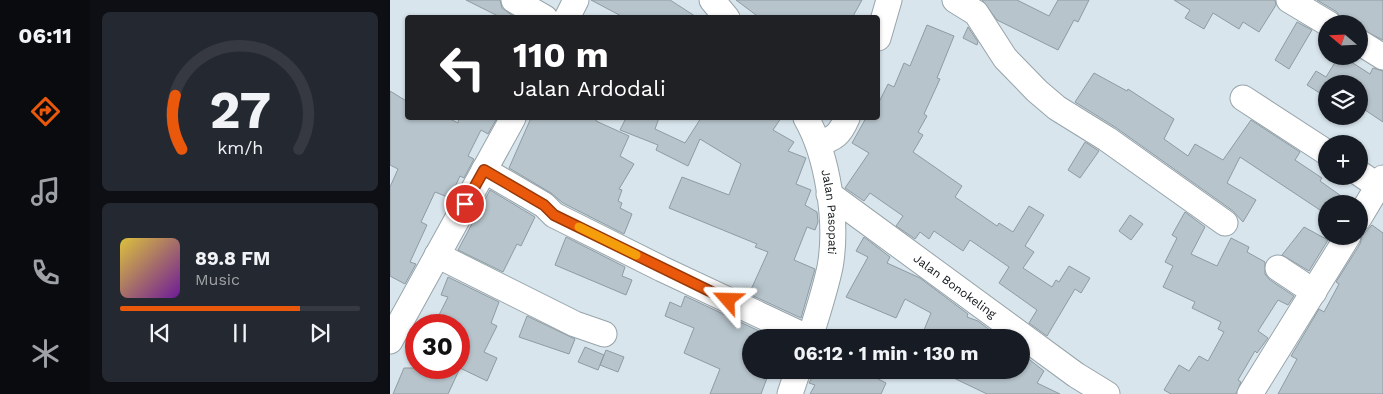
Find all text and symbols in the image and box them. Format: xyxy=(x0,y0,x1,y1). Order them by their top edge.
north arrow xyxy=(1318,15,1368,65)
map controls xyxy=(1318,15,1368,245)
text: 06:11 xyxy=(18,23,72,48)
text: 110 m xyxy=(513,34,609,76)
icon: left xyxy=(430,35,495,100)
button: layers xyxy=(1318,75,1368,125)
text: Jalan Ardodali xyxy=(513,76,666,101)
text: 27 xyxy=(209,80,271,141)
icon: directions xyxy=(28,94,63,129)
button: + xyxy=(1318,135,1368,185)
text: km/h xyxy=(217,137,263,158)
street label: Jalan Pasopati xyxy=(818,168,840,255)
icon: music xyxy=(28,174,63,209)
pin xyxy=(444,183,486,225)
icon: arrive xyxy=(451,190,479,218)
button: − xyxy=(1318,195,1368,245)
text: 89.8 FM xyxy=(195,247,270,270)
street label: Jalan Bonokeling xyxy=(911,251,1000,322)
icon: phone xyxy=(28,255,63,290)
text: Music xyxy=(195,270,240,289)
position arrow xyxy=(701,273,753,325)
speed limit sign: 30 xyxy=(405,314,470,379)
icon: previous xyxy=(146,319,174,347)
icon: pause xyxy=(226,319,254,347)
icon: next xyxy=(306,319,334,347)
icon: climate xyxy=(28,336,63,371)
text: 06:12 · 1 min · 130 m xyxy=(794,342,978,365)

